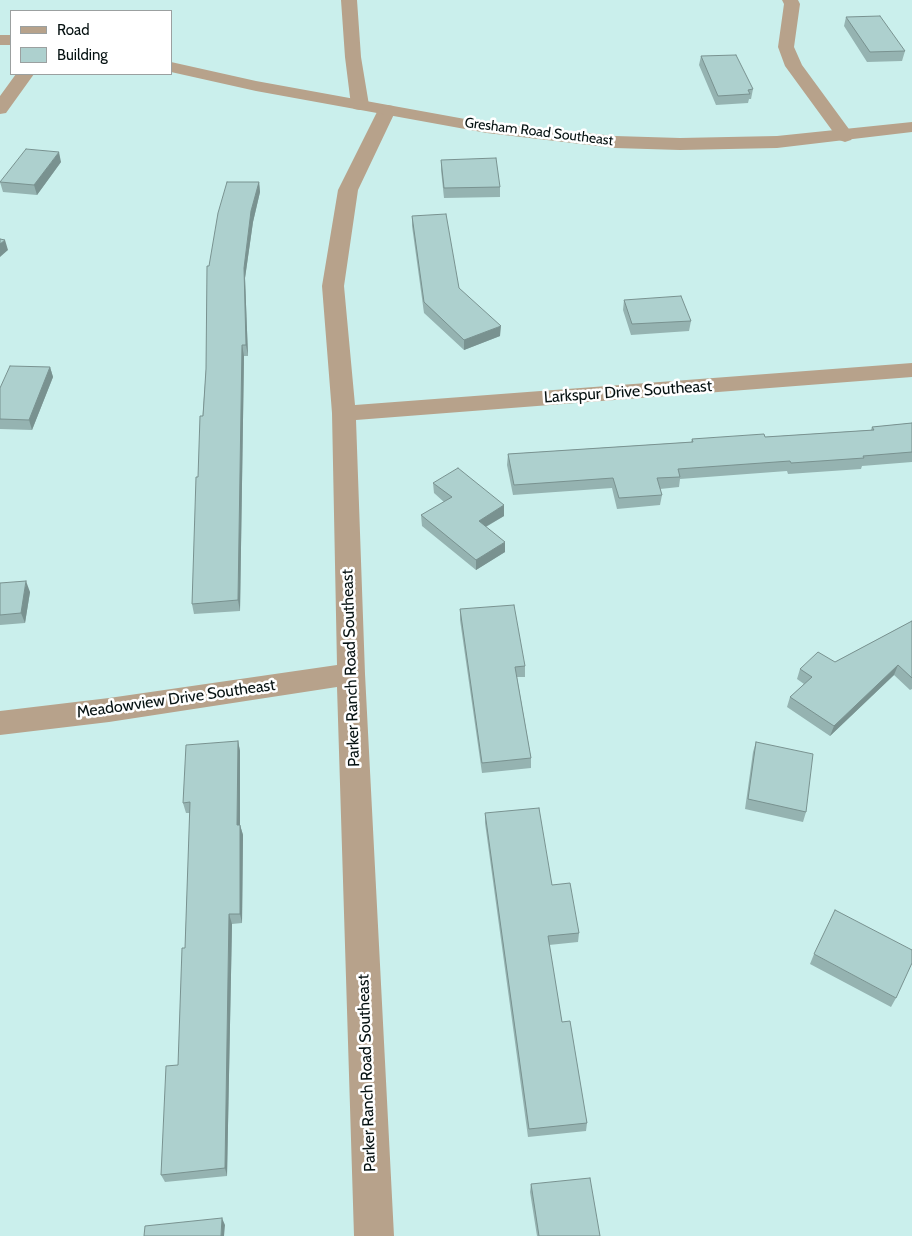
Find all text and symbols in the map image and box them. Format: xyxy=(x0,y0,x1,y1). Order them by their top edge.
legend xyxy=(10,10,172,75)
text: Road xyxy=(57,21,90,39)
text: Building xyxy=(57,46,108,64)
street label: Gresham Road Southeast xyxy=(464,115,614,149)
street label: Larkspur Drive Southeast xyxy=(543,377,713,407)
street label: Parker Ranch Road Southeast xyxy=(338,569,364,767)
street label: Meadowview Drive Southeast xyxy=(75,676,277,722)
street label: Parker Ranch Road Southeast xyxy=(354,974,380,1172)

